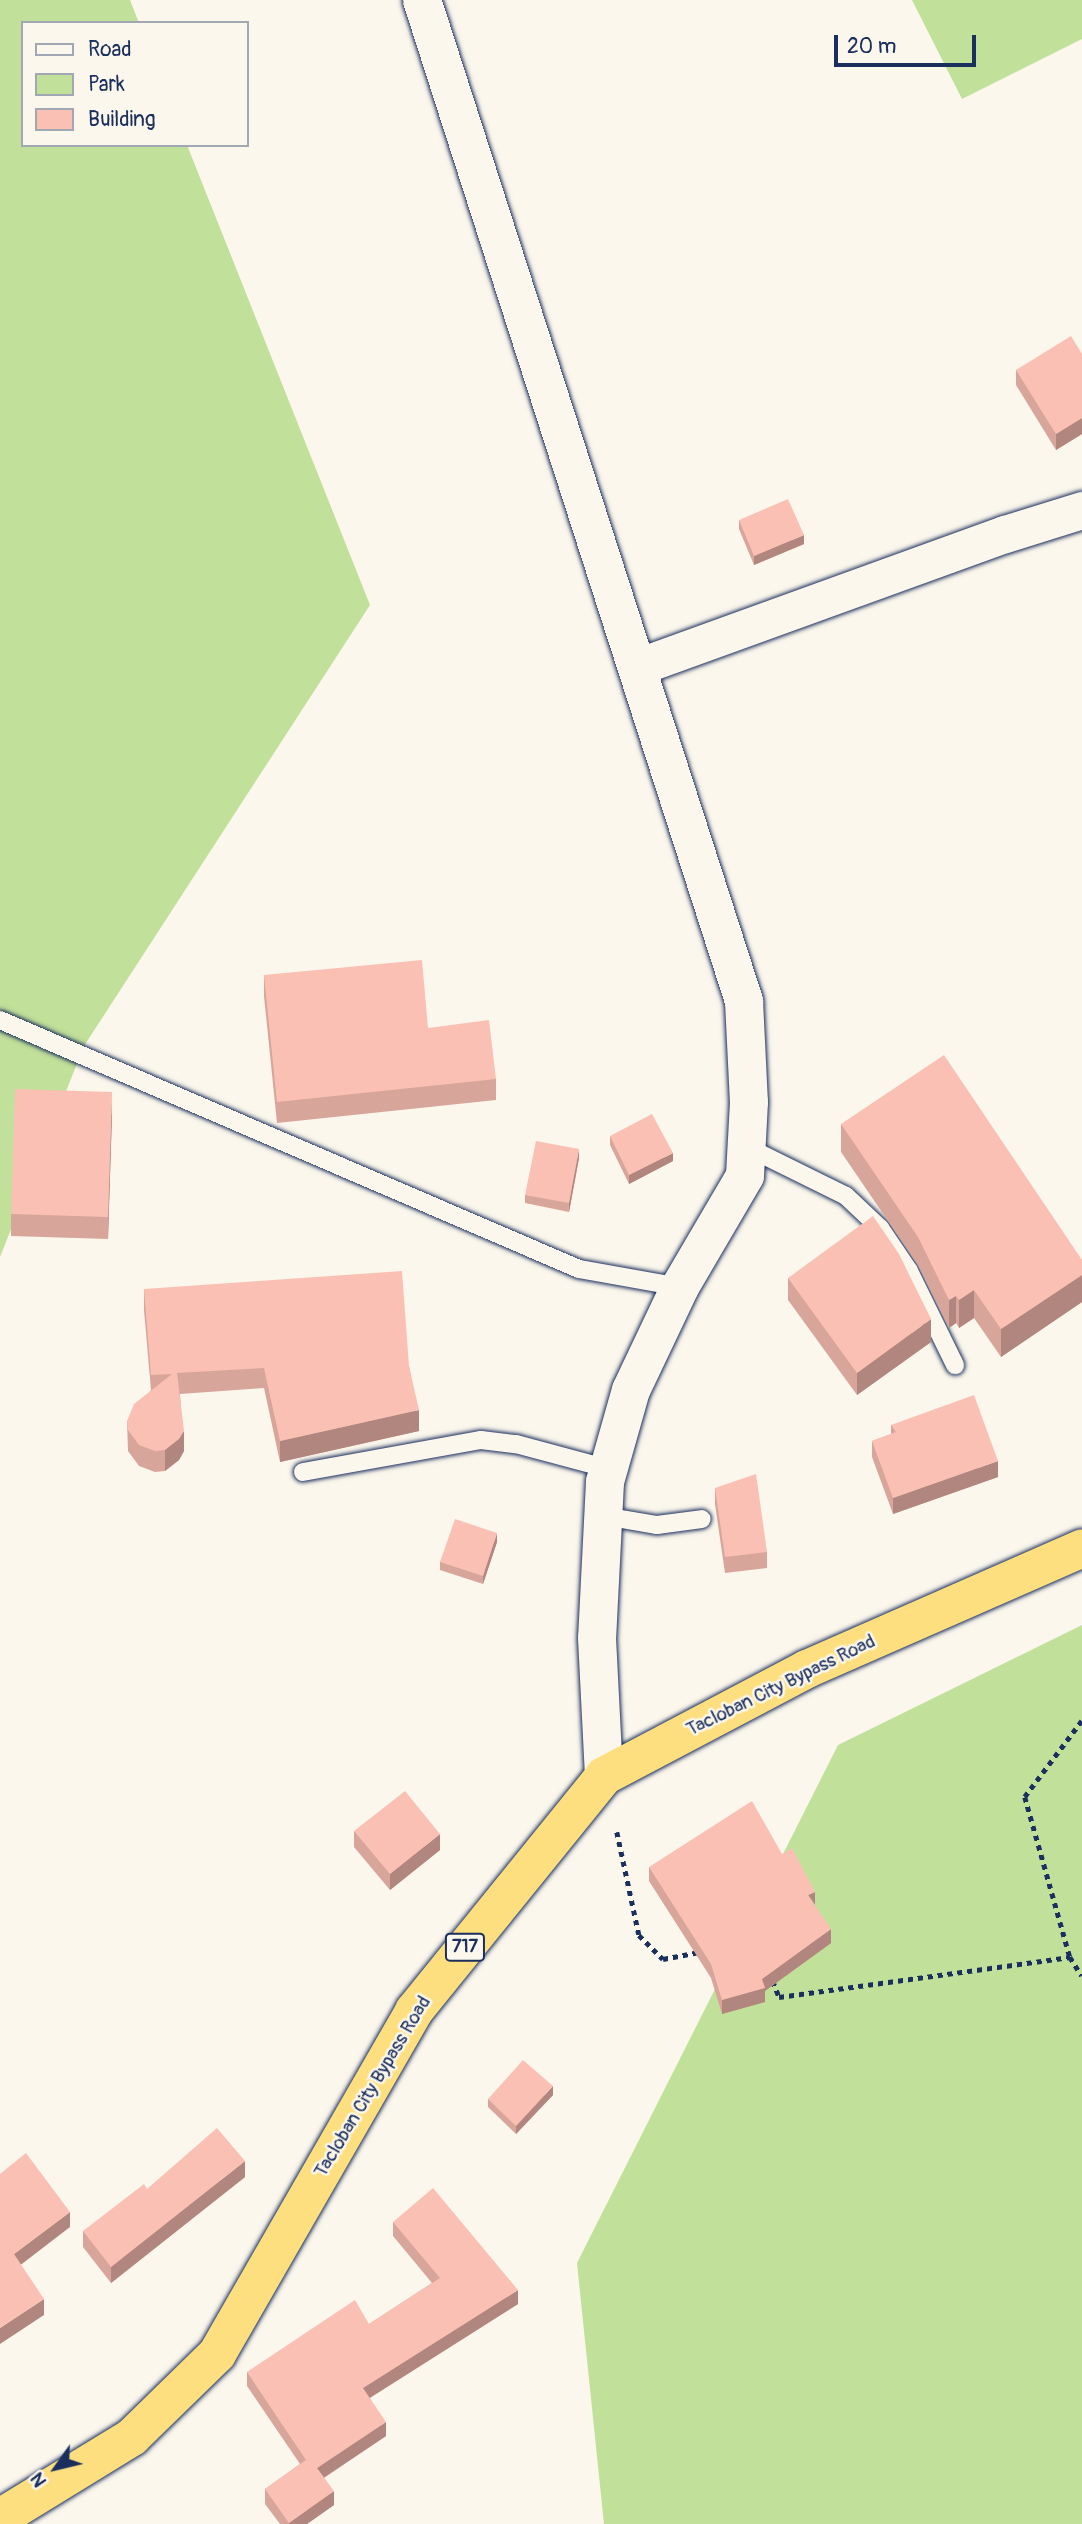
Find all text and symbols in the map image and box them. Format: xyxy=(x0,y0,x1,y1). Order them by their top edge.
legend xyxy=(21,21,248,147)
scale bar xyxy=(837,21,979,65)
text: 20 m xyxy=(847,33,896,60)
text: Road xyxy=(88,36,132,63)
text: Park xyxy=(88,71,125,98)
text: Building xyxy=(88,106,155,133)
street label: Tacloban City Bypass Road xyxy=(683,1630,879,1742)
road number: 717 xyxy=(444,1933,486,1962)
street label: Tacloban City Bypass Road xyxy=(310,1992,436,2182)
north arrow xyxy=(21,2433,91,2503)
text: N xyxy=(25,2468,52,2492)

